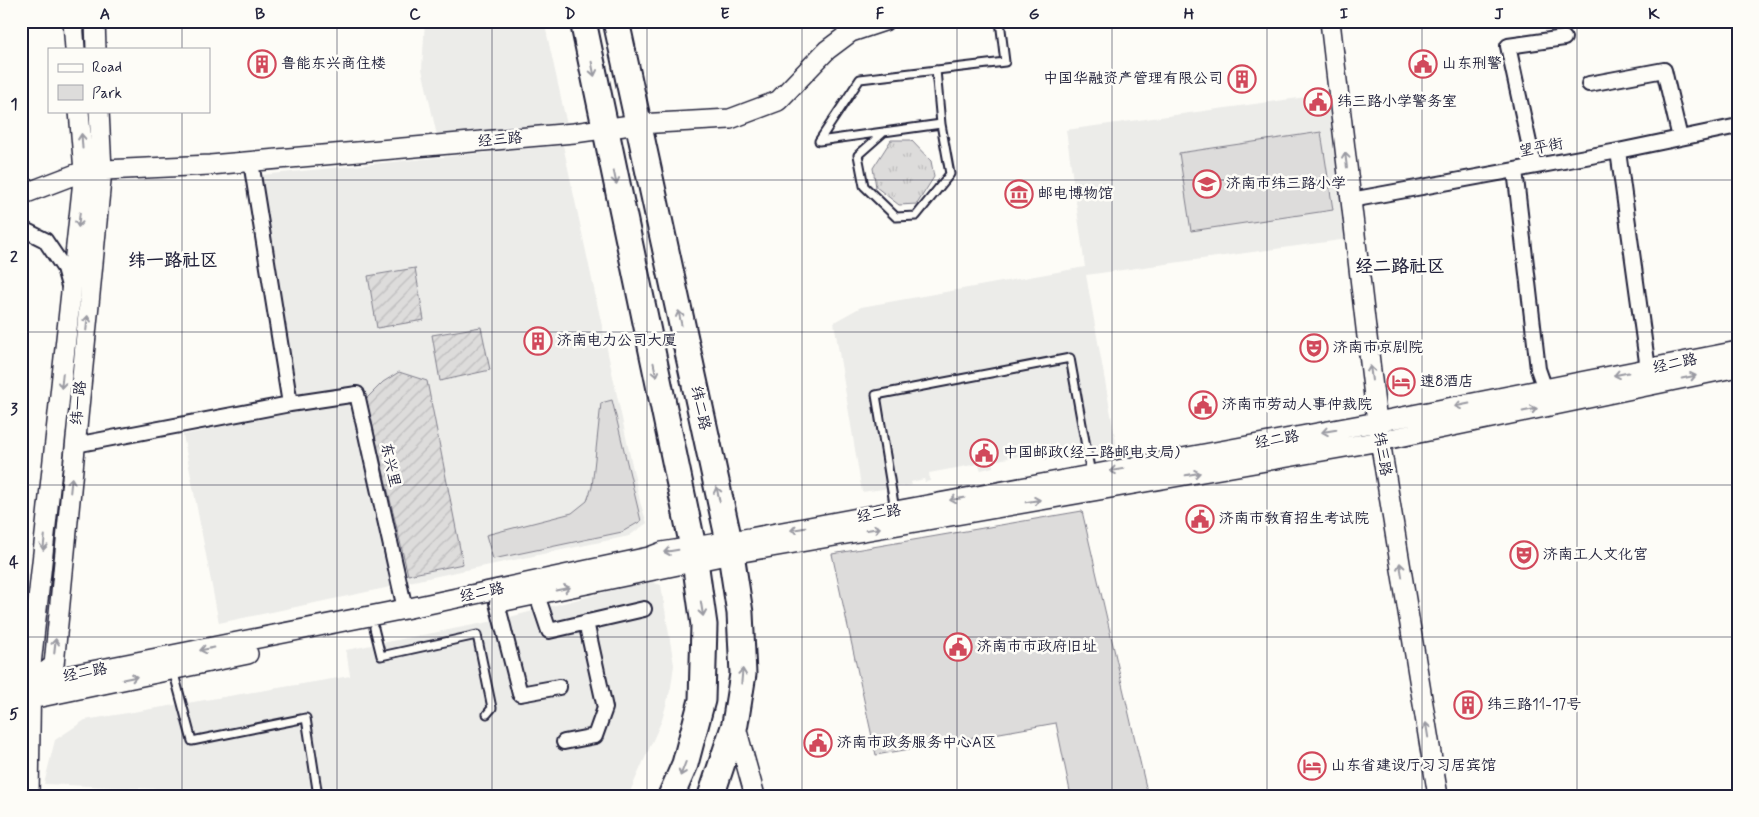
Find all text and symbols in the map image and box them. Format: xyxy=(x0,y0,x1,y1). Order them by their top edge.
text: A xyxy=(100,4,110,25)
text: B xyxy=(255,4,265,25)
text: C xyxy=(409,4,421,25)
text: D xyxy=(564,4,576,25)
text: E xyxy=(720,4,730,25)
text: F xyxy=(876,4,885,25)
text: G xyxy=(1029,4,1040,25)
text: H xyxy=(1184,4,1195,25)
text: I xyxy=(1340,4,1349,25)
text: J xyxy=(1494,4,1504,25)
text: K xyxy=(1648,4,1660,25)
legend xyxy=(48,48,210,112)
building icon: 鲁能东兴商住楼 xyxy=(247,49,277,79)
public building icon: 山东刑警 xyxy=(1408,49,1438,79)
place label: 鲁能东兴商住楼 xyxy=(281,54,386,74)
place label: 山东刑警 xyxy=(1442,54,1502,74)
text: Road xyxy=(92,58,122,78)
one-way arrow xyxy=(589,61,598,77)
building icon: 中国华融资产管理有限公司 xyxy=(1227,64,1257,94)
place label: 中国华融资产管理有限公司 xyxy=(1043,69,1223,89)
text: Park xyxy=(92,84,122,104)
public building icon: 纬三路小学警务室 xyxy=(1303,87,1333,117)
place label: 纬三路小学警务室 xyxy=(1337,92,1457,112)
text: 1 xyxy=(10,94,18,115)
street label: 经三路 xyxy=(477,128,523,152)
one-way arrow xyxy=(77,134,86,150)
street label: 望平街 xyxy=(1517,134,1565,162)
one-way arrow xyxy=(1341,152,1351,168)
one-way arrow xyxy=(611,168,620,184)
school or university icon: 济南市纬三路小学 xyxy=(1192,169,1222,199)
place label: 济南市纬三路小学 xyxy=(1226,174,1346,194)
museum icon: 邮电博物馆 xyxy=(1004,179,1034,209)
place label: 邮电博物馆 xyxy=(1038,184,1113,204)
one-way arrow xyxy=(74,211,84,227)
text: 2 xyxy=(10,247,18,268)
district label: 纬一路社区 xyxy=(128,249,218,273)
district label: 经二路社区 xyxy=(1355,255,1445,279)
one-way arrow xyxy=(675,310,684,326)
one-way arrow xyxy=(82,315,92,331)
building icon: 济南电力公司大厦 xyxy=(523,326,553,356)
place label: 济南电力公司大厦 xyxy=(557,331,677,351)
theatre icon: 济南市京剧院 xyxy=(1299,333,1329,363)
place label: 济南市京剧院 xyxy=(1333,338,1423,358)
street label: 经二路 xyxy=(1651,350,1699,378)
one-way arrow xyxy=(651,362,660,378)
one-way arrow xyxy=(1366,366,1376,382)
hotel icon: 速8酒店 xyxy=(1386,367,1416,397)
one-way arrow xyxy=(1614,370,1630,380)
place label: 速8酒店 xyxy=(1420,372,1473,392)
one-way arrow xyxy=(1681,372,1697,381)
one-way arrow xyxy=(57,373,67,389)
street label: 纬一路 xyxy=(67,380,91,426)
street label: 纬二路 xyxy=(686,384,714,432)
public building icon: 济南市劳动人事仲裁院 xyxy=(1188,390,1218,420)
place label: 济南市劳动人事仲裁院 xyxy=(1222,395,1372,415)
text: 3 xyxy=(10,399,18,420)
one-way arrow xyxy=(1454,401,1470,411)
one-way arrow xyxy=(1522,405,1538,414)
street label: 经二路 xyxy=(1253,426,1301,454)
one-way arrow xyxy=(1321,426,1337,436)
street label: 纬三路 xyxy=(1369,430,1395,478)
public building icon: 中国邮政(经二路邮电支局) xyxy=(969,438,999,468)
street label: 东兴里 xyxy=(376,441,404,489)
place label: 中国邮政(经二路邮电支局) xyxy=(1003,443,1180,463)
one-way arrow xyxy=(1110,465,1126,475)
one-way arrow xyxy=(1185,468,1201,478)
one-way arrow xyxy=(66,477,76,493)
one-way arrow xyxy=(713,486,723,502)
one-way arrow xyxy=(950,495,966,504)
one-way arrow xyxy=(1025,496,1041,506)
street label: 经二路 xyxy=(855,500,903,528)
public building icon: 济南市教育招生考试院 xyxy=(1185,504,1215,534)
place label: 济南市教育招生考试院 xyxy=(1219,509,1369,529)
one-way arrow xyxy=(790,524,806,534)
one-way arrow xyxy=(865,524,881,534)
one-way arrow xyxy=(39,535,49,551)
theatre icon: 济南工人文化宫 xyxy=(1509,540,1539,570)
place label: 济南工人文化宫 xyxy=(1543,545,1648,565)
one-way arrow xyxy=(663,546,679,556)
text: 4 xyxy=(9,552,19,573)
one-way arrow xyxy=(1395,562,1405,578)
street label: 经二路 xyxy=(458,579,506,607)
one-way arrow xyxy=(555,584,571,593)
one-way arrow xyxy=(697,601,707,617)
public building icon: 济南市市政府旧址 xyxy=(943,632,973,662)
place label: 济南市市政府旧址 xyxy=(977,637,1097,657)
one-way arrow xyxy=(50,639,60,655)
one-way arrow xyxy=(200,645,216,654)
street label: 经二路 xyxy=(61,659,109,687)
one-way arrow xyxy=(737,668,747,684)
one-way arrow xyxy=(121,673,137,682)
building icon: 纬三路11-17号 xyxy=(1453,690,1483,720)
place label: 纬三路11-17号 xyxy=(1487,695,1581,715)
text: 5 xyxy=(9,704,19,725)
one-way arrow xyxy=(1422,723,1432,739)
public building icon: 济南市政务服务中心A区 xyxy=(803,728,833,758)
place label: 济南市政务服务中心A区 xyxy=(837,733,997,753)
hotel icon: 山东省建设厅习习居宾馆 xyxy=(1297,751,1327,781)
place label: 山东省建设厅习习居宾馆 xyxy=(1331,756,1496,776)
one-way arrow xyxy=(677,761,687,776)

